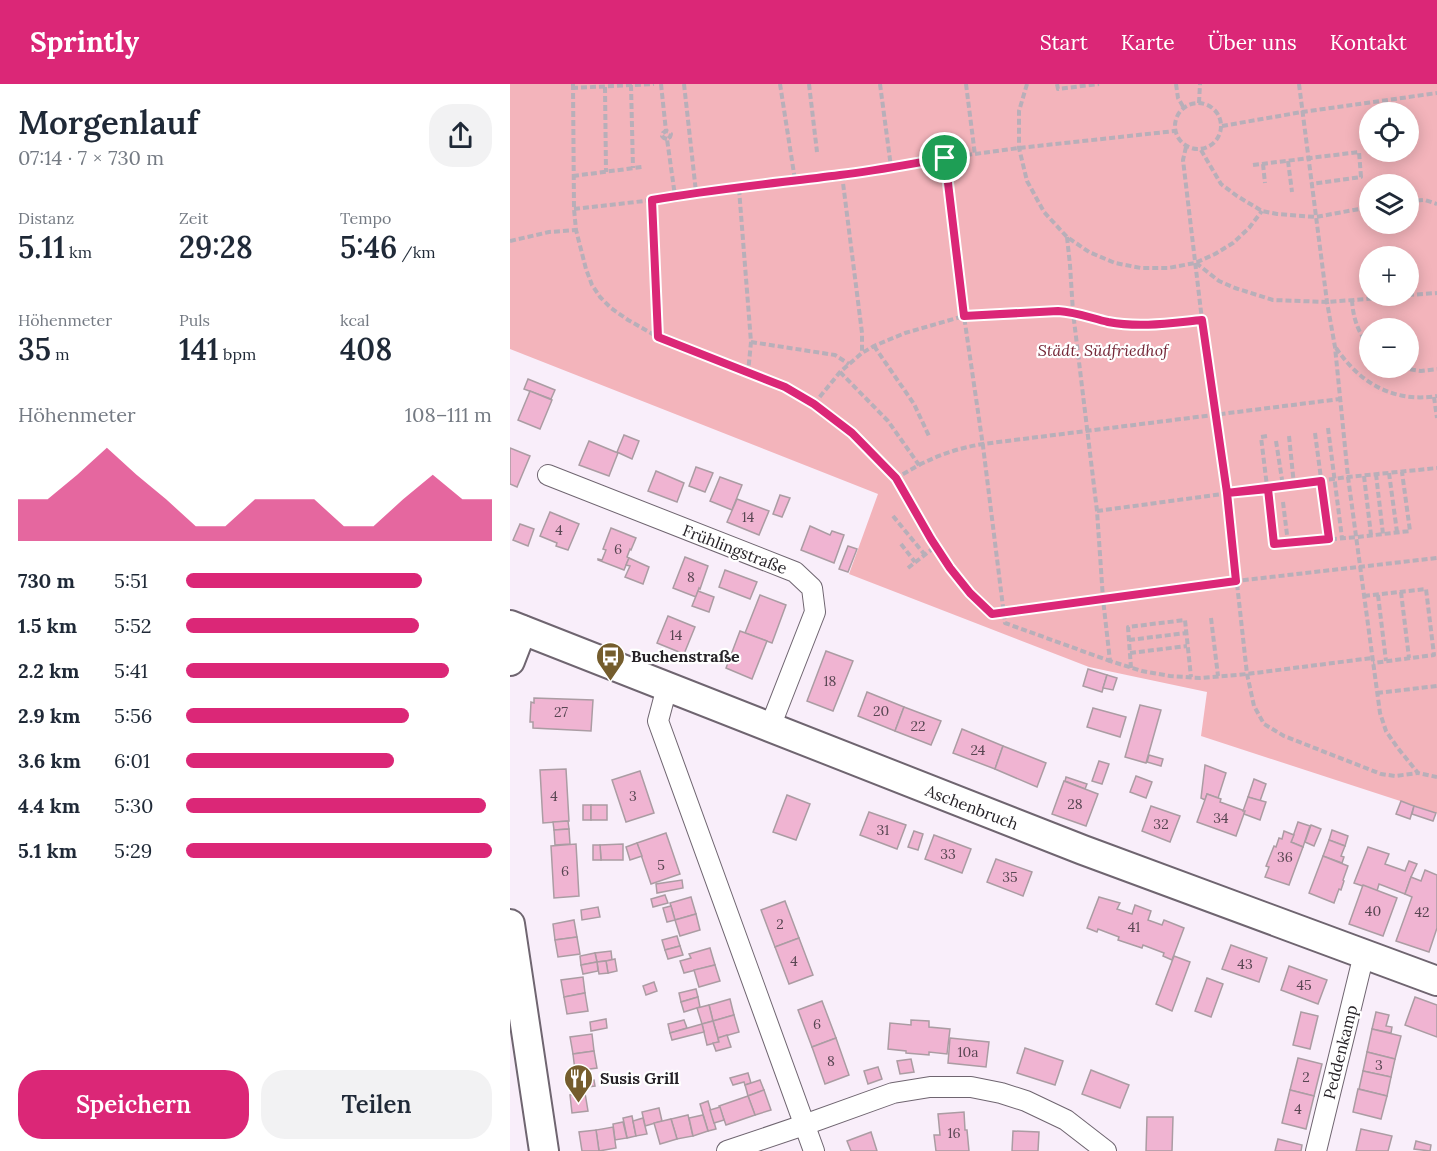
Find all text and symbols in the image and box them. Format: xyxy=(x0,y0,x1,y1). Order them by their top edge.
text: Sprintly xyxy=(30,24,139,60)
text: Start xyxy=(1040,29,1088,56)
text: Karte xyxy=(1121,29,1175,56)
text: Über uns xyxy=(1208,29,1297,56)
text: Kontakt xyxy=(1330,29,1407,56)
text: Morgenlauf xyxy=(18,101,199,143)
map controls xyxy=(1359,102,1419,378)
button: locate xyxy=(1359,102,1419,162)
button: share xyxy=(429,104,492,167)
pin xyxy=(919,132,970,183)
icon: arrive xyxy=(928,141,961,174)
text: 07:14 · 7 × 730 m xyxy=(18,145,164,170)
button: layers xyxy=(1359,174,1419,234)
text: Distanz xyxy=(18,208,74,228)
text: Zeit xyxy=(179,208,208,228)
text: Tempo xyxy=(340,208,391,228)
text: 5.11 xyxy=(18,228,65,266)
text: 29:28 xyxy=(179,228,253,266)
text: 5:46 xyxy=(340,228,397,266)
text: km xyxy=(65,242,92,262)
text: /km xyxy=(397,242,436,262)
button: + xyxy=(1359,246,1419,306)
text: Höhenmeter xyxy=(18,310,112,330)
text: Puls xyxy=(179,310,210,330)
text: kcal xyxy=(340,310,370,330)
button: − xyxy=(1359,318,1419,378)
text: 35 xyxy=(18,330,51,368)
text: 141 xyxy=(179,330,219,368)
text: 408 xyxy=(340,330,392,368)
park label: Städt. Südfriedhof xyxy=(1038,340,1170,360)
text: m xyxy=(51,344,70,364)
text: bpm xyxy=(219,344,256,364)
text: Höhenmeter xyxy=(18,402,136,427)
text: 108–111 m xyxy=(405,402,492,427)
house number: 14 xyxy=(742,508,755,526)
street label: Frühlingstraße xyxy=(680,520,790,578)
house number: 4 xyxy=(555,521,563,539)
house number: 6 xyxy=(614,540,622,558)
text: 730 m xyxy=(18,568,75,593)
text: 5:51 xyxy=(114,568,148,593)
house number: 8 xyxy=(687,568,695,586)
text: 1.5 km xyxy=(18,613,77,638)
text: 5:52 xyxy=(114,613,152,638)
house number: 14 xyxy=(670,626,683,644)
bus stop icon: Buchenstraße xyxy=(594,640,626,682)
place label: Buchenstraße xyxy=(631,646,740,666)
text: 2.2 km xyxy=(18,658,80,683)
text: 5:41 xyxy=(114,658,148,683)
house number: 18 xyxy=(824,672,837,690)
house number: 20 xyxy=(873,702,889,720)
text: 2.9 km xyxy=(18,703,80,728)
text: 5:56 xyxy=(114,703,152,728)
house number: 27 xyxy=(554,703,569,721)
house number: 22 xyxy=(910,717,926,735)
house number: 24 xyxy=(971,741,986,759)
text: 3.6 km xyxy=(18,748,81,773)
text: 6:01 xyxy=(114,748,150,773)
street label: Aschenbruch xyxy=(922,780,1022,834)
house number: 4 xyxy=(550,787,558,805)
house number: 3 xyxy=(629,787,637,805)
text: 4.4 km xyxy=(18,793,80,818)
text: 5:30 xyxy=(114,793,153,818)
house number: 28 xyxy=(1067,795,1083,813)
house number: 34 xyxy=(1213,809,1229,827)
house number: 32 xyxy=(1153,815,1169,833)
house number: 31 xyxy=(877,821,889,839)
text: 5.1 km xyxy=(18,838,77,863)
text: 5:29 xyxy=(114,838,152,863)
house number: 33 xyxy=(940,845,956,863)
house number: 36 xyxy=(1277,848,1293,866)
house number: 5 xyxy=(657,856,665,874)
house number: 6 xyxy=(561,862,569,880)
house number: 35 xyxy=(1002,868,1018,886)
house number: 40 xyxy=(1365,902,1381,920)
house number: 42 xyxy=(1414,903,1430,921)
house number: 2 xyxy=(776,915,784,933)
house number: 41 xyxy=(1128,918,1140,936)
house number: 4 xyxy=(790,952,798,970)
house number: 43 xyxy=(1237,955,1253,973)
house number: 45 xyxy=(1296,976,1312,994)
street label: Peddenkamp xyxy=(1319,1003,1361,1101)
house number: 6 xyxy=(813,1015,821,1033)
house number: 10a xyxy=(957,1043,979,1061)
house number: 8 xyxy=(827,1052,835,1070)
house number: 3 xyxy=(1375,1056,1383,1074)
restaurant icon: Susis Grill xyxy=(563,1062,595,1104)
place label: Susis Grill xyxy=(600,1068,679,1088)
house number: 2 xyxy=(1302,1068,1310,1086)
button: Speichern xyxy=(18,1070,249,1139)
button: Teilen xyxy=(261,1070,492,1139)
house number: 4 xyxy=(1294,1100,1302,1118)
house number: 16 xyxy=(947,1124,961,1142)

